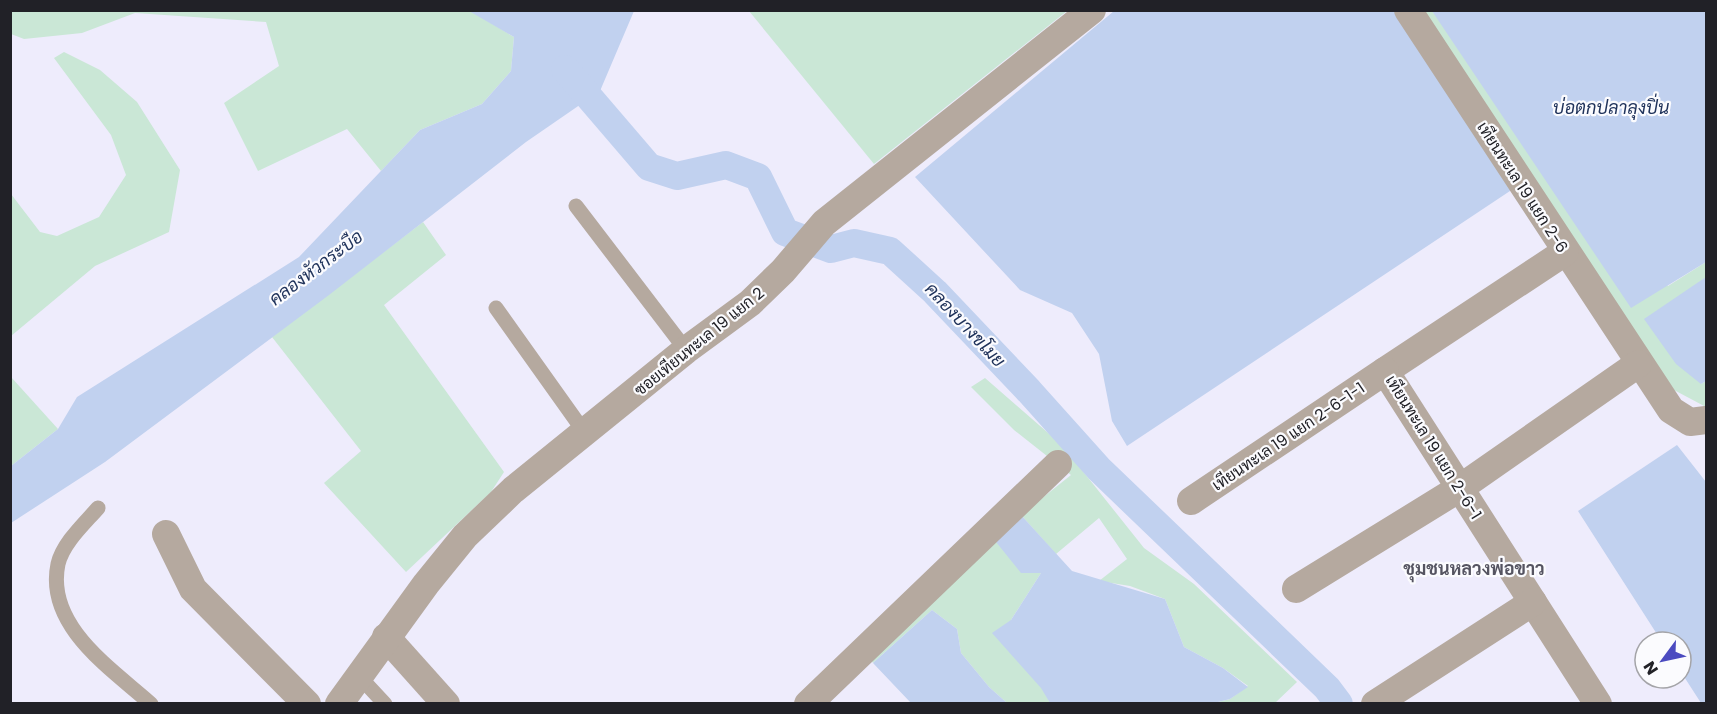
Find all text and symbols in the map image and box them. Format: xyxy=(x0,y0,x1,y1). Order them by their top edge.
water label: บ่อตกปลาลุงปิ่น xyxy=(1553,93,1670,120)
street label: เทียนทะเล 19 แยก 2-6 xyxy=(1472,117,1574,257)
water label: คลองหัวกระบือ xyxy=(264,224,368,311)
water label: คลองบางขโมย xyxy=(920,277,1011,372)
street label: ซอยเทียนทะเล 19 แยก 2 xyxy=(629,282,769,401)
street label: เทียนทะเล 19 แยก 2-6-1 xyxy=(1380,371,1487,524)
street label: เทียนทะเล 19 แยก 2-6-1-1 xyxy=(1207,377,1369,496)
district label: ชุมชนหลวงพ่อขาว xyxy=(1403,556,1545,583)
north arrow xyxy=(1633,630,1693,690)
text: N xyxy=(1638,657,1664,679)

